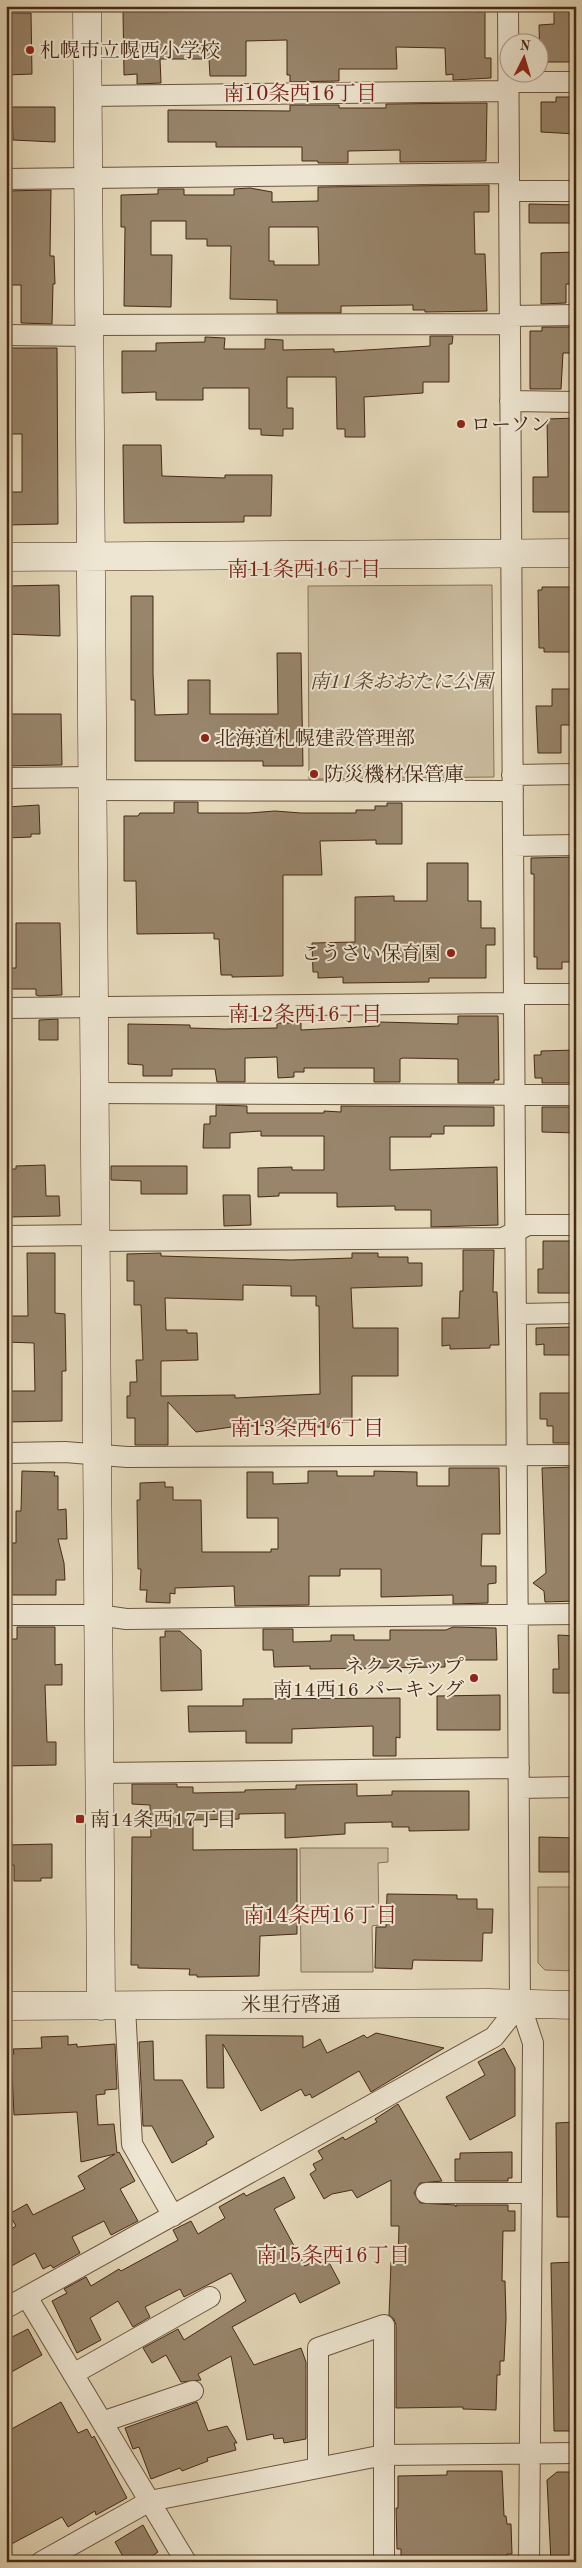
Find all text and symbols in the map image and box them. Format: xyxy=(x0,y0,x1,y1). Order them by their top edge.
north arrow xyxy=(500,32,550,82)
text: N xyxy=(519,39,531,54)
place label: 札幌市立幌西小学校 xyxy=(40,40,220,62)
marker: 札幌市立幌西小学校 xyxy=(24,44,36,56)
district label: 南10条西16丁目 xyxy=(223,82,377,105)
place label: ローソン xyxy=(471,416,550,436)
marker: ローソン xyxy=(455,418,467,430)
district label: 南11条西16丁目 xyxy=(227,558,381,581)
park label: 南11条おおたに公園 xyxy=(309,671,496,693)
place label: 北海道札幌建設管理部 xyxy=(215,728,415,750)
marker: 北海道札幌建設管理部 xyxy=(199,732,211,744)
place label: 防災機材保管庫 xyxy=(324,764,464,786)
marker: 防災機材保管庫 xyxy=(308,768,320,780)
place label: こうさい保育園 xyxy=(301,943,441,965)
marker: こうさい保育園 xyxy=(445,947,457,959)
district label: 南12条西16丁目 xyxy=(228,1003,382,1026)
district label: 南13条西16丁目 xyxy=(230,1417,384,1440)
place label: ネクステップ 南14西16 パーキング xyxy=(273,1656,464,1701)
marker: ネクステップ 南14西16 パーキング xyxy=(468,1672,480,1684)
place label: 南14条西17丁目 xyxy=(90,1809,236,1831)
marker: 南14条西17丁目 xyxy=(74,1813,86,1825)
district label: 南14条西16丁目 xyxy=(243,1904,397,1927)
street label: 米里行啓通 xyxy=(241,1994,341,2016)
district label: 南15条西16丁目 xyxy=(256,2244,410,2267)

